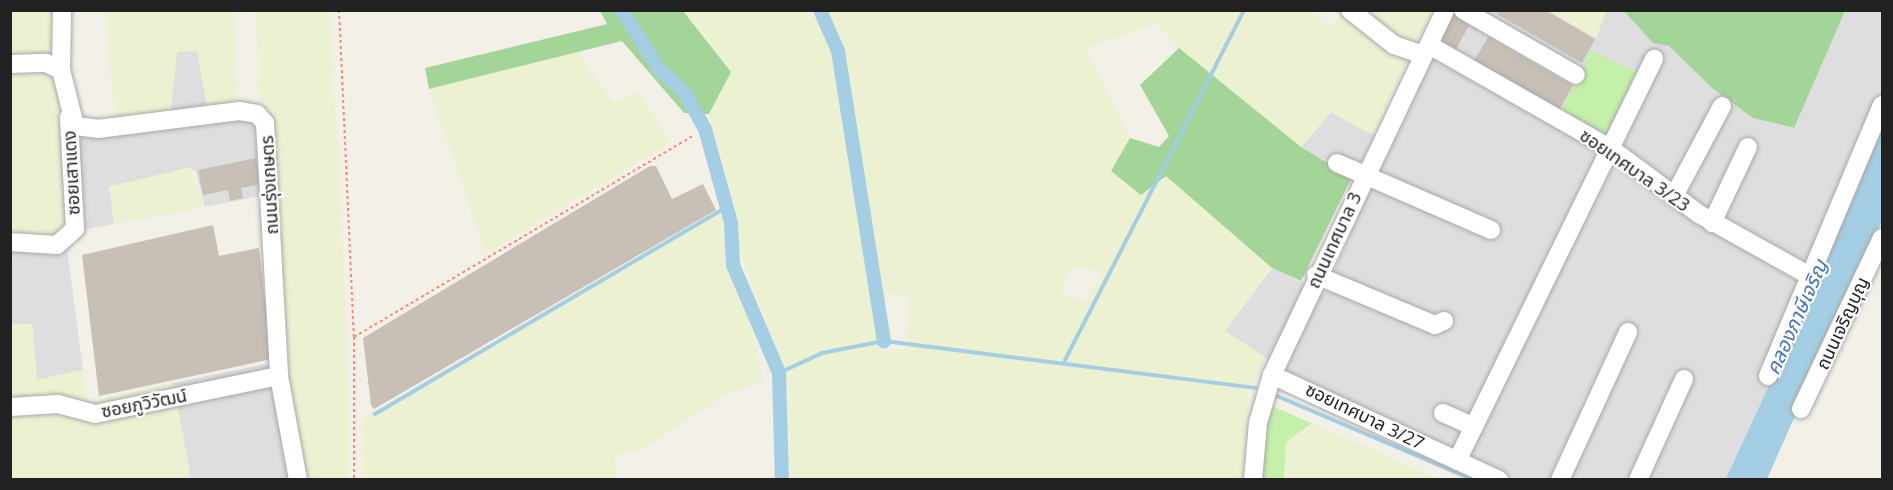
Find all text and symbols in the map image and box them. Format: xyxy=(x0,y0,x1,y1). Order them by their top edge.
street label: ซอยเทศบาล 3/23 xyxy=(1576,124,1694,216)
street label: ซอยเสาแดง xyxy=(58,130,84,216)
street label: ถนนรุ่งเกษตร xyxy=(256,135,282,235)
street label: ถนนเทศบาล 3 xyxy=(1302,188,1366,292)
water label: คลองภาษีเจริญ xyxy=(1760,256,1832,378)
street label: ถนนเจริญบุญ xyxy=(1811,273,1873,373)
street label: ซอยเทศบาล 3/27 xyxy=(1302,378,1428,454)
street label: ซอยภูวิวัฒน์ xyxy=(99,384,189,422)

